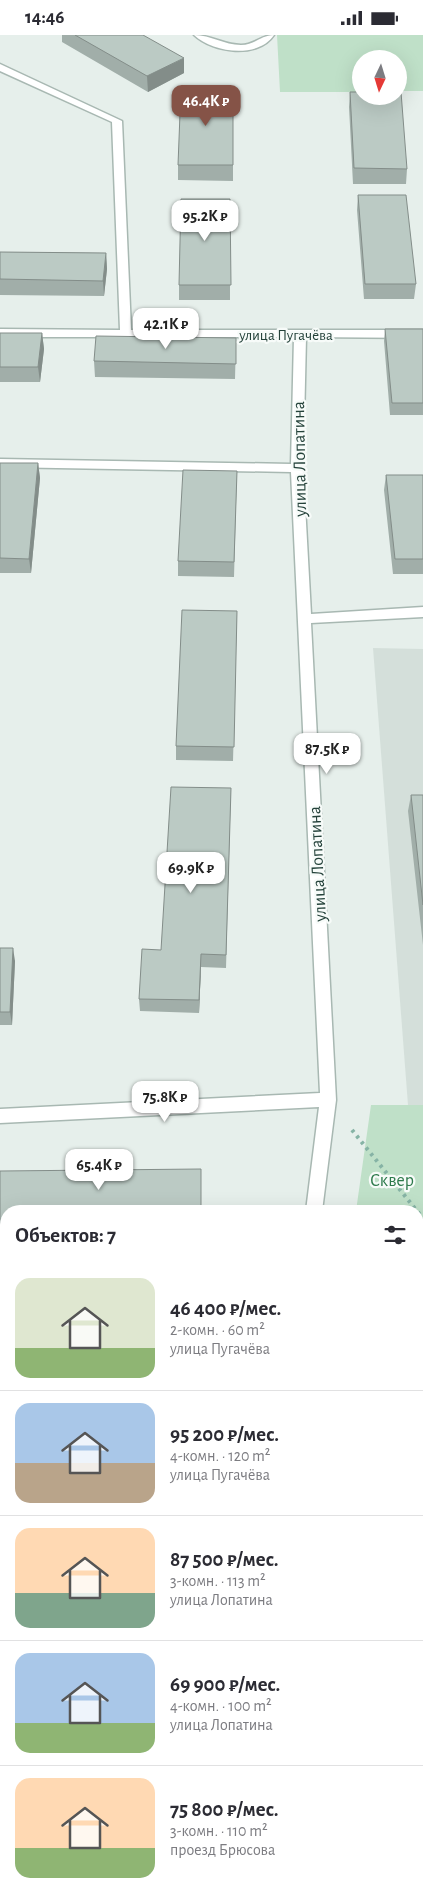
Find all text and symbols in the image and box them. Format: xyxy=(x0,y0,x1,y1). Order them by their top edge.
text: 14:46 xyxy=(25,8,64,27)
north arrow xyxy=(352,50,408,105)
map controls xyxy=(352,50,407,105)
pin: 46.4K ₽ xyxy=(160,84,252,127)
text: 46.4K ₽ xyxy=(183,93,229,109)
pin: 95.2K ₽ xyxy=(159,199,251,242)
text: 95.2K ₽ xyxy=(182,208,228,224)
pin: 42.1K ₽ xyxy=(120,307,212,350)
text: 42.1K ₽ xyxy=(144,316,188,332)
street label: улица Пугачёва xyxy=(238,328,333,343)
street label: улица Лопатина xyxy=(290,401,310,518)
pin: 87.5K ₽ xyxy=(281,733,373,775)
text: 87.5K ₽ xyxy=(305,741,349,757)
street label: улица Лопатина xyxy=(306,806,330,923)
pin: 69.9K ₽ xyxy=(145,851,237,894)
text: 69.9K ₽ xyxy=(168,860,214,876)
pin: 75.8K ₽ xyxy=(119,1081,211,1123)
text: 75.8K ₽ xyxy=(143,1089,187,1105)
pin: 65.4K ₽ xyxy=(53,1149,145,1191)
text: 65.4K ₽ xyxy=(76,1157,122,1173)
park label: Сквер xyxy=(370,1172,414,1190)
icon: filters xyxy=(381,1221,409,1249)
text: Объектов: 7 xyxy=(15,1225,116,1246)
icon: home xyxy=(55,1298,115,1358)
text: 46 400 ₽/мес. xyxy=(170,1298,281,1319)
text: 2-комн. · 60 m² xyxy=(170,1322,265,1338)
text: улица Пугачёва xyxy=(170,1341,270,1357)
icon: home xyxy=(55,1423,115,1483)
text: 95 200 ₽/мес. xyxy=(170,1424,279,1445)
text: 4-комн. · 120 m² xyxy=(170,1448,270,1464)
text: улица Пугачёва xyxy=(170,1467,270,1483)
icon: home xyxy=(55,1548,115,1608)
text: 87 500 ₽/мес. xyxy=(170,1549,278,1570)
text: 3-комн. · 113 m² xyxy=(170,1573,266,1589)
text: улица Лопатина xyxy=(170,1592,273,1608)
icon: home xyxy=(55,1673,115,1733)
text: 69 900 ₽/мес. xyxy=(170,1674,280,1695)
text: 4-комн. · 100 m² xyxy=(170,1698,272,1714)
text: улица Лопатина xyxy=(170,1717,273,1733)
icon: home xyxy=(55,1798,115,1858)
text: 75 800 ₽/мес. xyxy=(170,1799,278,1820)
text: 3-комн. · 110 m² xyxy=(170,1823,268,1839)
text: проезд Брюсова xyxy=(170,1842,275,1858)

